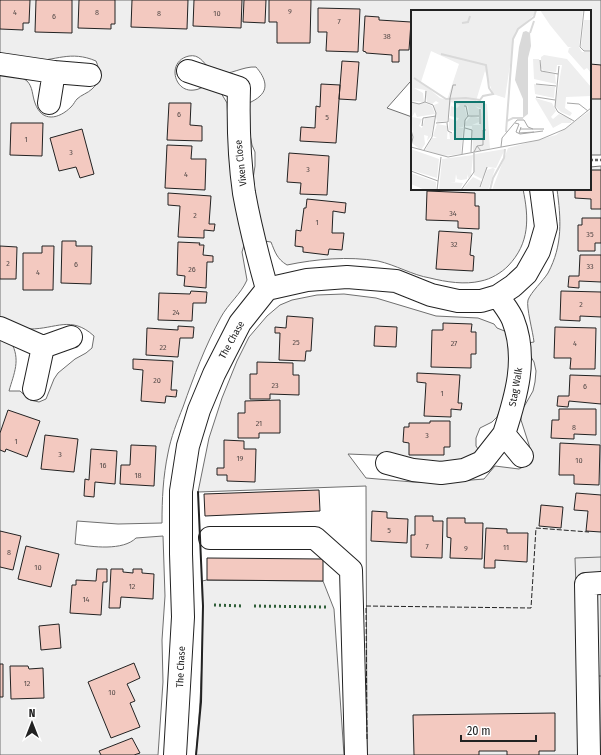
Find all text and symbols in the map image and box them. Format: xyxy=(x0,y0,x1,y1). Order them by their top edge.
house number: 9 xyxy=(288,7,292,16)
house number: 4 xyxy=(13,8,17,17)
house number: 8 xyxy=(95,8,99,17)
house number: 8 xyxy=(157,9,161,18)
house number: 10 xyxy=(213,9,221,18)
inset map xyxy=(411,10,591,190)
house number: 6 xyxy=(52,12,56,21)
house number: 7 xyxy=(337,17,341,26)
house number: 38 xyxy=(383,32,391,41)
house number: 6 xyxy=(177,110,181,119)
house number: 5 xyxy=(325,113,329,122)
house number: 1 xyxy=(24,135,28,144)
street label: Vixen Close xyxy=(233,139,249,187)
house number: 3 xyxy=(69,148,73,157)
house number: 3 xyxy=(306,165,310,174)
house number: 4 xyxy=(184,170,188,179)
house number: 34 xyxy=(449,209,457,218)
house number: 2 xyxy=(193,211,197,220)
house number: 1 xyxy=(315,218,319,227)
house number: 35 xyxy=(586,230,594,239)
house number: 32 xyxy=(450,240,458,249)
house number: 2 xyxy=(6,259,10,268)
house number: 6 xyxy=(74,260,78,269)
house number: 33 xyxy=(586,262,594,271)
house number: 26 xyxy=(188,265,196,274)
house number: 4 xyxy=(36,268,40,277)
house number: 2 xyxy=(579,300,583,309)
house number: 24 xyxy=(172,308,180,317)
street label: The Chase xyxy=(217,319,247,361)
house number: 25 xyxy=(292,338,300,347)
house number: 27 xyxy=(451,339,458,348)
house number: 4 xyxy=(573,339,577,348)
house number: 22 xyxy=(159,343,167,352)
street label: Stag Walk xyxy=(507,366,525,407)
house number: 20 xyxy=(153,376,161,385)
house number: 23 xyxy=(271,381,279,390)
house number: 6 xyxy=(583,382,587,391)
house number: 1 xyxy=(440,389,444,398)
house number: 21 xyxy=(256,419,262,428)
house number: 8 xyxy=(572,423,576,432)
house number: 3 xyxy=(425,431,429,440)
house number: 1 xyxy=(14,437,18,446)
house number: 3 xyxy=(58,450,62,459)
house number: 19 xyxy=(236,454,244,463)
house number: 10 xyxy=(575,456,583,465)
house number: 16 xyxy=(99,461,107,470)
house number: 18 xyxy=(134,471,142,480)
house number: 5 xyxy=(387,526,391,535)
house number: 7 xyxy=(425,542,429,551)
house number: 11 xyxy=(503,543,509,552)
house number: 9 xyxy=(464,544,468,553)
house number: 8 xyxy=(7,548,11,557)
house number: 10 xyxy=(34,563,42,572)
house number: 12 xyxy=(129,582,136,591)
house number: 14 xyxy=(83,595,90,604)
street label: The Chase xyxy=(174,646,188,688)
house number: 12 xyxy=(24,679,31,688)
house number: 10 xyxy=(108,688,116,697)
north arrow xyxy=(12,703,52,743)
text: N xyxy=(29,707,35,720)
scale bar xyxy=(461,717,536,743)
text: 20 m xyxy=(467,724,491,738)

